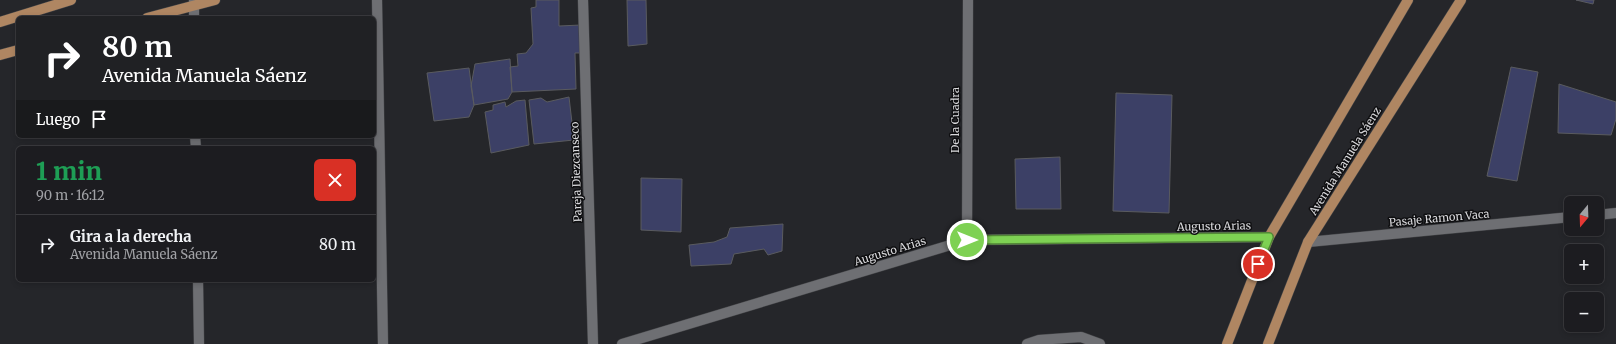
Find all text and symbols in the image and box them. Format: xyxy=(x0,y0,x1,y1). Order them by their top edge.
text: 80 m xyxy=(102,29,173,65)
icon: right xyxy=(36,32,88,84)
text: Avenida Manuela Sáenz xyxy=(102,64,306,87)
street label: De la Cuadra xyxy=(948,87,962,153)
street label: Avenida Manuela Sáenz xyxy=(1305,104,1384,219)
icon: arrive xyxy=(88,108,110,130)
text: Luego xyxy=(36,110,80,129)
street label: Pareja Diezcanseco xyxy=(567,121,585,222)
text: 1 min xyxy=(36,156,102,187)
button: close xyxy=(314,159,356,201)
text: 90 m · 16:12 xyxy=(36,187,105,204)
north arrow xyxy=(1564,196,1604,236)
map controls xyxy=(1564,196,1604,332)
street label: Pasaje Ramon Vaca xyxy=(1388,207,1490,229)
street label: Augusto Arias xyxy=(1176,218,1251,234)
position arrow xyxy=(946,219,988,261)
text: Gira a la derecha xyxy=(70,227,192,246)
street label: Augusto Arias xyxy=(852,233,927,269)
icon: right xyxy=(36,234,58,256)
text: 80 m xyxy=(319,235,356,254)
button: + xyxy=(1564,244,1604,284)
text: Avenida Manuela Sáenz xyxy=(70,246,218,263)
pin xyxy=(1241,247,1275,281)
icon: arrive xyxy=(1247,253,1269,275)
button: − xyxy=(1564,292,1604,332)

